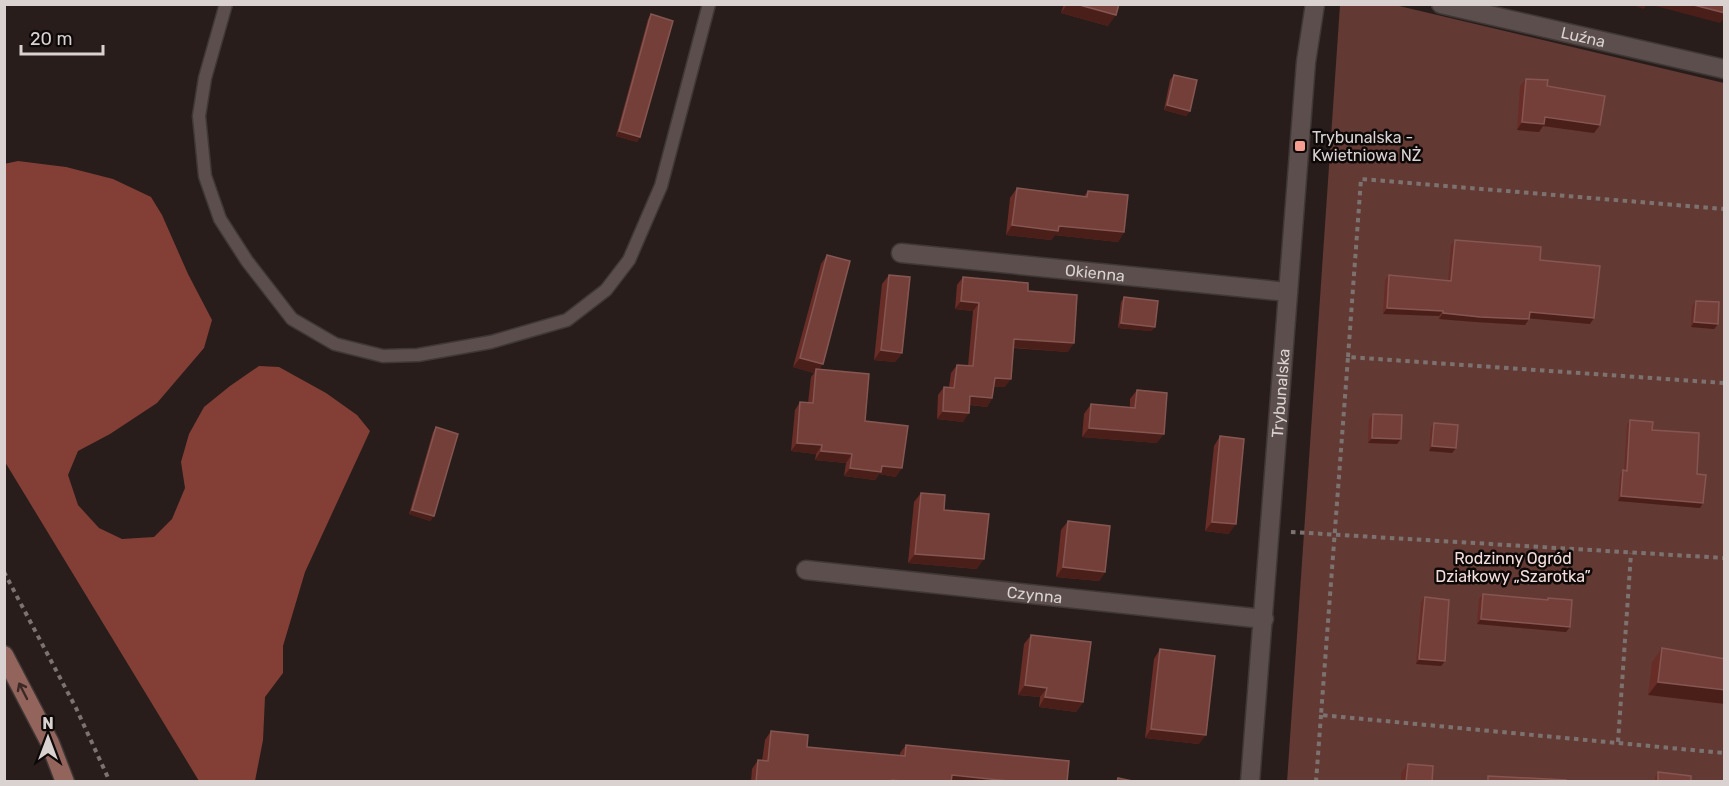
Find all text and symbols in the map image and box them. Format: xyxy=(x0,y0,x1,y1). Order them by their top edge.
scale bar xyxy=(21,18,104,56)
street label: Luźna xyxy=(1559,23,1607,51)
text: 20 m xyxy=(30,28,72,50)
place label: Trybunalska - Kwietniowa NŻ xyxy=(1312,128,1421,165)
marker: Trybunalska - Kwietniowa NŻ xyxy=(1293,139,1307,153)
street label: Okienna xyxy=(1064,261,1126,286)
street label: Trybunalska xyxy=(1268,348,1294,439)
park label: Rodzinny Ogród Działkowy „Szarotka” xyxy=(1435,549,1591,586)
street label: Czynna xyxy=(1006,583,1063,607)
one-way arrow xyxy=(17,682,28,700)
north arrow xyxy=(18,708,78,768)
text: N xyxy=(42,714,54,733)

